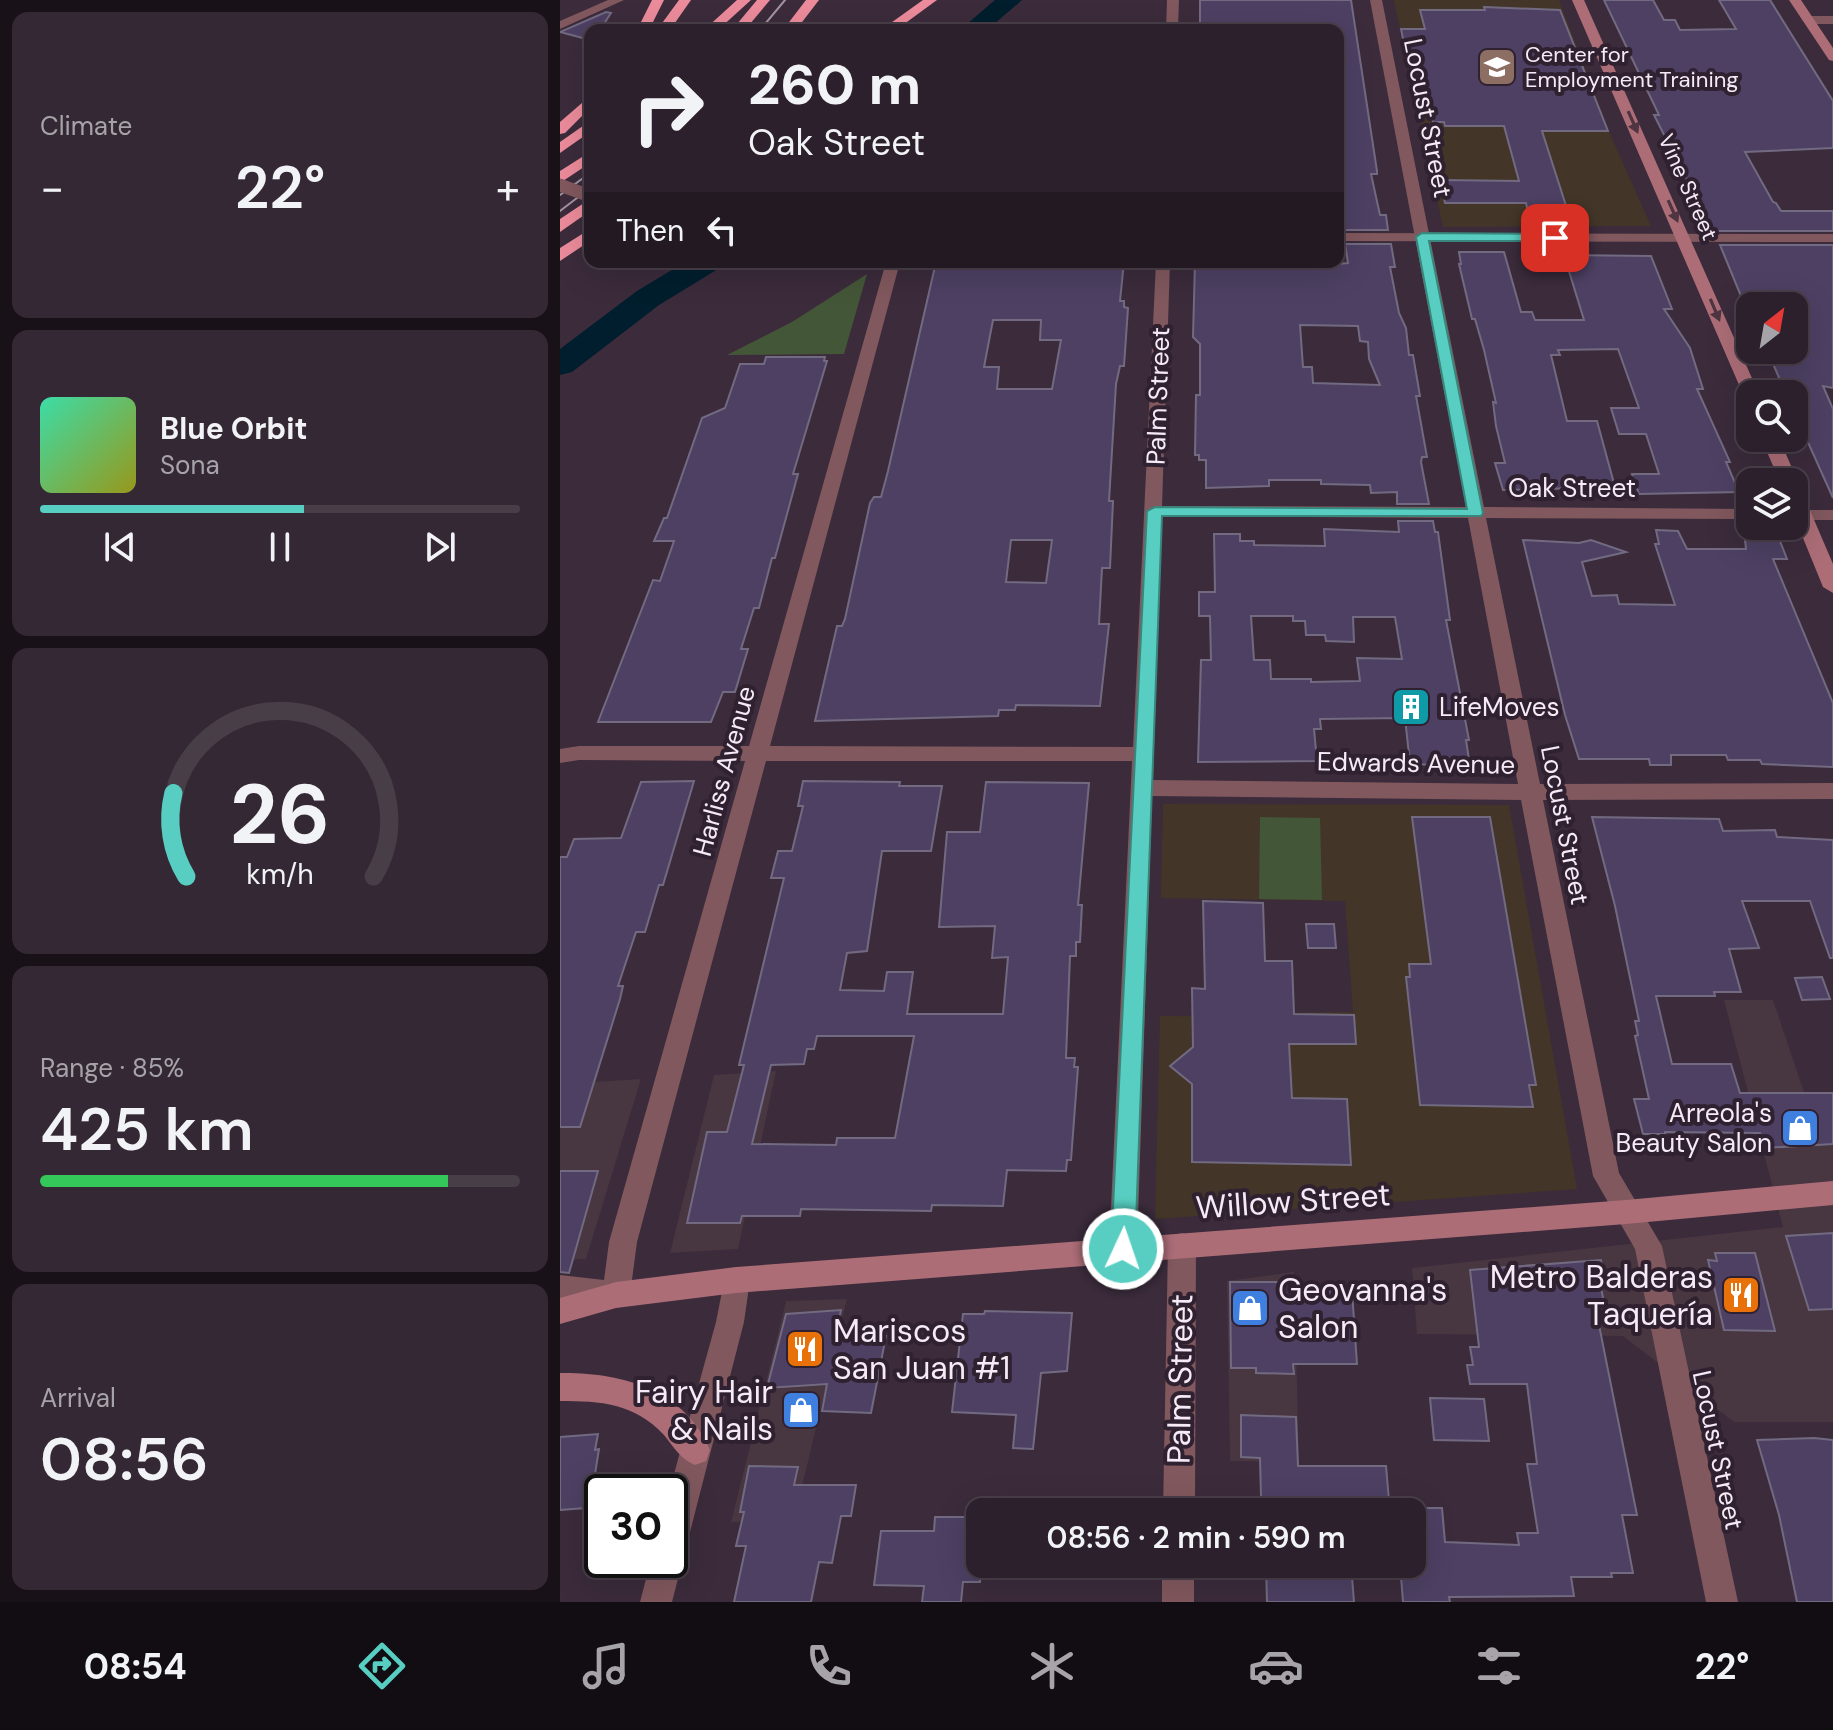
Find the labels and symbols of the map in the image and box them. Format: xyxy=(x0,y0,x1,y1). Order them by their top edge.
street label: Locust Street xyxy=(1396,35,1460,201)
place label: Center for Employment Training xyxy=(1525,40,1739,94)
school or university icon: Center for Employment Training xyxy=(1476,46,1518,88)
one-way arrow xyxy=(1626,110,1640,134)
street label: Vine Street xyxy=(1652,129,1724,245)
one-way arrow xyxy=(1666,199,1680,222)
pin xyxy=(1521,204,1589,272)
north arrow xyxy=(1736,292,1808,364)
one-way arrow xyxy=(1709,298,1722,322)
street label: Palm Street xyxy=(1139,326,1177,466)
street label: Oak Street xyxy=(1508,471,1636,505)
street label: Harliss Avenue xyxy=(685,682,763,860)
building icon: LifeMoves xyxy=(1390,686,1432,728)
place label: LifeMoves xyxy=(1439,690,1560,724)
street label: Locust Street xyxy=(1533,742,1597,908)
street label: Edwards Avenue xyxy=(1317,744,1515,782)
place label: Arreola's Beauty Salon xyxy=(1616,1096,1772,1160)
shop icon: Arreola's Beauty Salon xyxy=(1779,1107,1821,1149)
street label: Willow Street xyxy=(1194,1173,1392,1229)
position arrow xyxy=(1081,1207,1165,1291)
place label: Metro Balderas Taquería xyxy=(1490,1256,1713,1335)
place label: Geovanna's Salon xyxy=(1278,1269,1447,1348)
restaurant icon: Metro Balderas Taquería xyxy=(1720,1274,1762,1316)
shop icon: Geovanna's Salon xyxy=(1229,1287,1271,1329)
street label: Palm Street xyxy=(1158,1294,1202,1464)
place label: Mariscos San Juan #1 xyxy=(833,1310,1010,1389)
restaurant icon: Mariscos San Juan #1 xyxy=(784,1328,826,1370)
street label: Locust Street xyxy=(1685,1367,1751,1533)
place label: Fairy Hair & Nails xyxy=(635,1371,773,1450)
shop icon: Fairy Hair & Nails xyxy=(780,1389,822,1431)
speed limit sign: 30 xyxy=(584,1474,688,1578)

